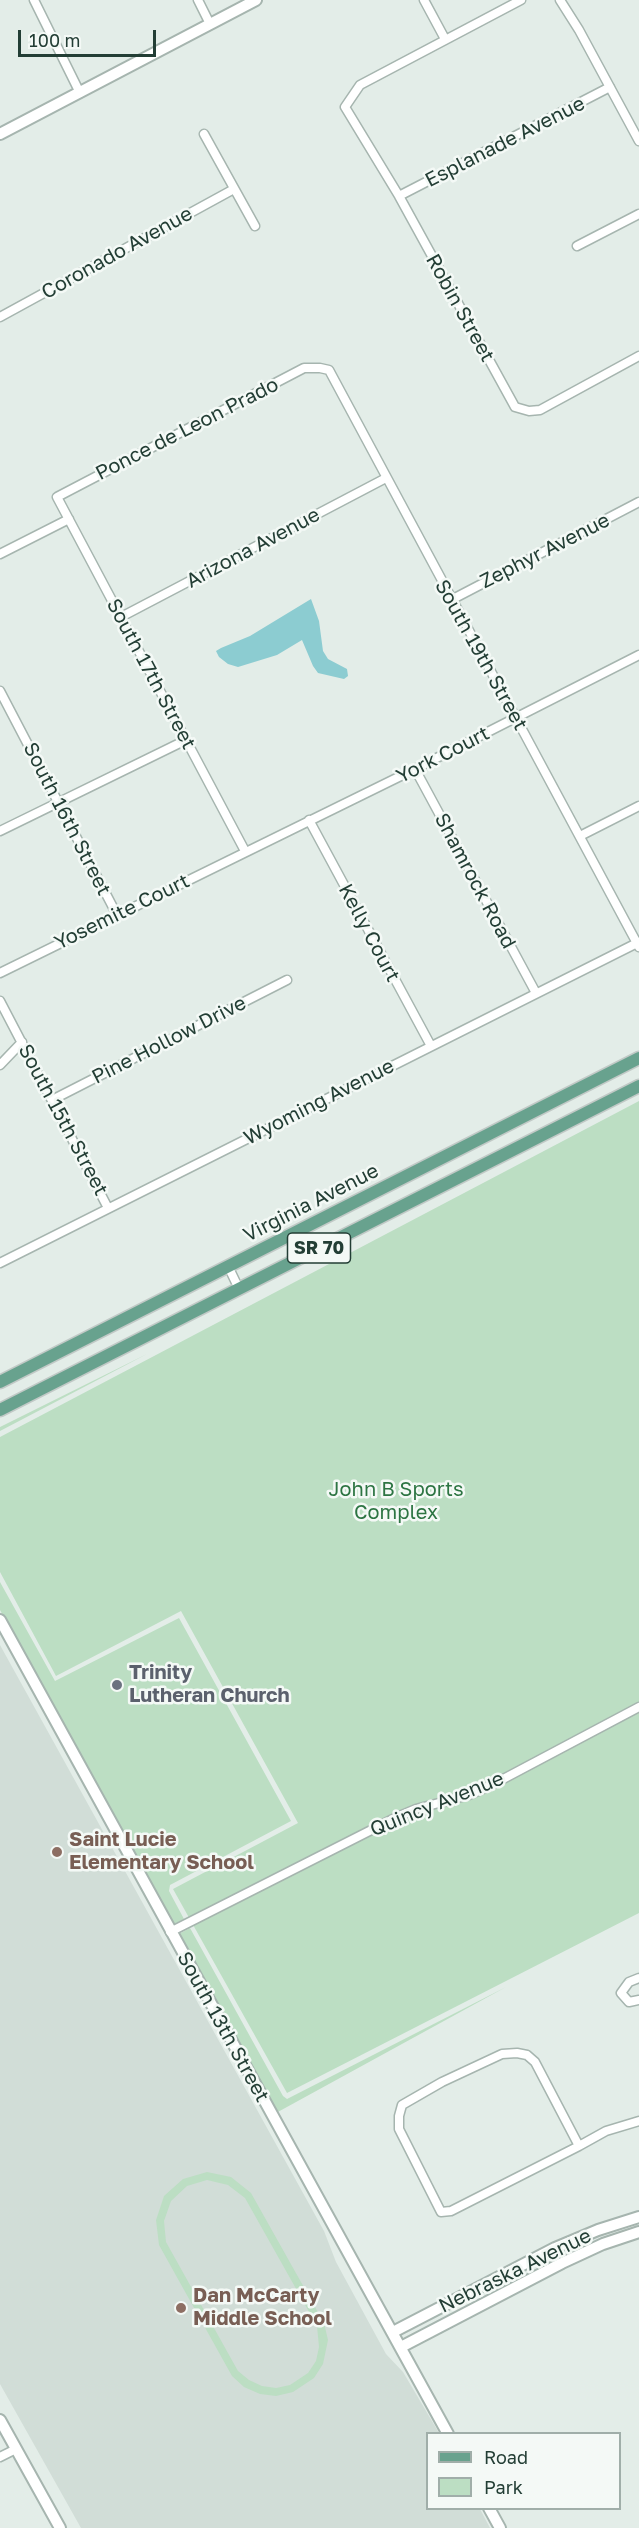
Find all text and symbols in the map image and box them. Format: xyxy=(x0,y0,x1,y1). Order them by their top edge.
scale bar xyxy=(21,18,159,56)
text: 100 m xyxy=(29,29,80,51)
street label: Esplanade Avenue xyxy=(421,91,589,193)
street label: Coronado Avenue xyxy=(37,202,197,304)
street label: Robin Street xyxy=(421,250,499,366)
street label: Ponce de Leon Prado xyxy=(92,372,282,486)
street label: Arizona Avenue xyxy=(182,503,324,593)
street label: Zephyr Avenue xyxy=(476,508,614,594)
street label: South 19th Street xyxy=(430,575,532,735)
street label: South 17th Street xyxy=(101,595,201,753)
street label: York Court xyxy=(392,721,494,789)
street label: South 16th Street xyxy=(18,738,116,900)
street label: Shamrock Road xyxy=(429,809,521,953)
street label: Yosemite Court xyxy=(51,869,193,955)
street label: Kelly Court xyxy=(333,880,405,986)
street label: Pine Hollow Drive xyxy=(88,991,250,1089)
street label: South 15th Street xyxy=(13,1040,113,1200)
street label: Wyoming Avenue xyxy=(240,1054,398,1150)
street label: Virginia Avenue xyxy=(239,1159,383,1247)
road number: SR 70 xyxy=(288,1233,350,1263)
park label: John B Sports Complex xyxy=(329,1478,463,1525)
place label: Trinity Lutheran Church xyxy=(129,1661,290,1708)
marker: Trinity Lutheran Church xyxy=(110,1678,124,1692)
street label: Quincy Avenue xyxy=(367,1766,507,1842)
place label: Saint Lucie Elementary School xyxy=(69,1828,254,1875)
marker: Saint Lucie Elementary School xyxy=(50,1845,64,1859)
street label: South 13th Street xyxy=(172,1948,274,2106)
street label: Nebraska Avenue xyxy=(435,2224,595,2318)
place label: Dan McCarty Middle School xyxy=(193,2284,332,2331)
marker: Dan McCarty Middle School xyxy=(174,2301,188,2315)
legend xyxy=(426,2432,621,2510)
text: Road xyxy=(484,2446,528,2468)
text: Park xyxy=(484,2476,523,2498)

